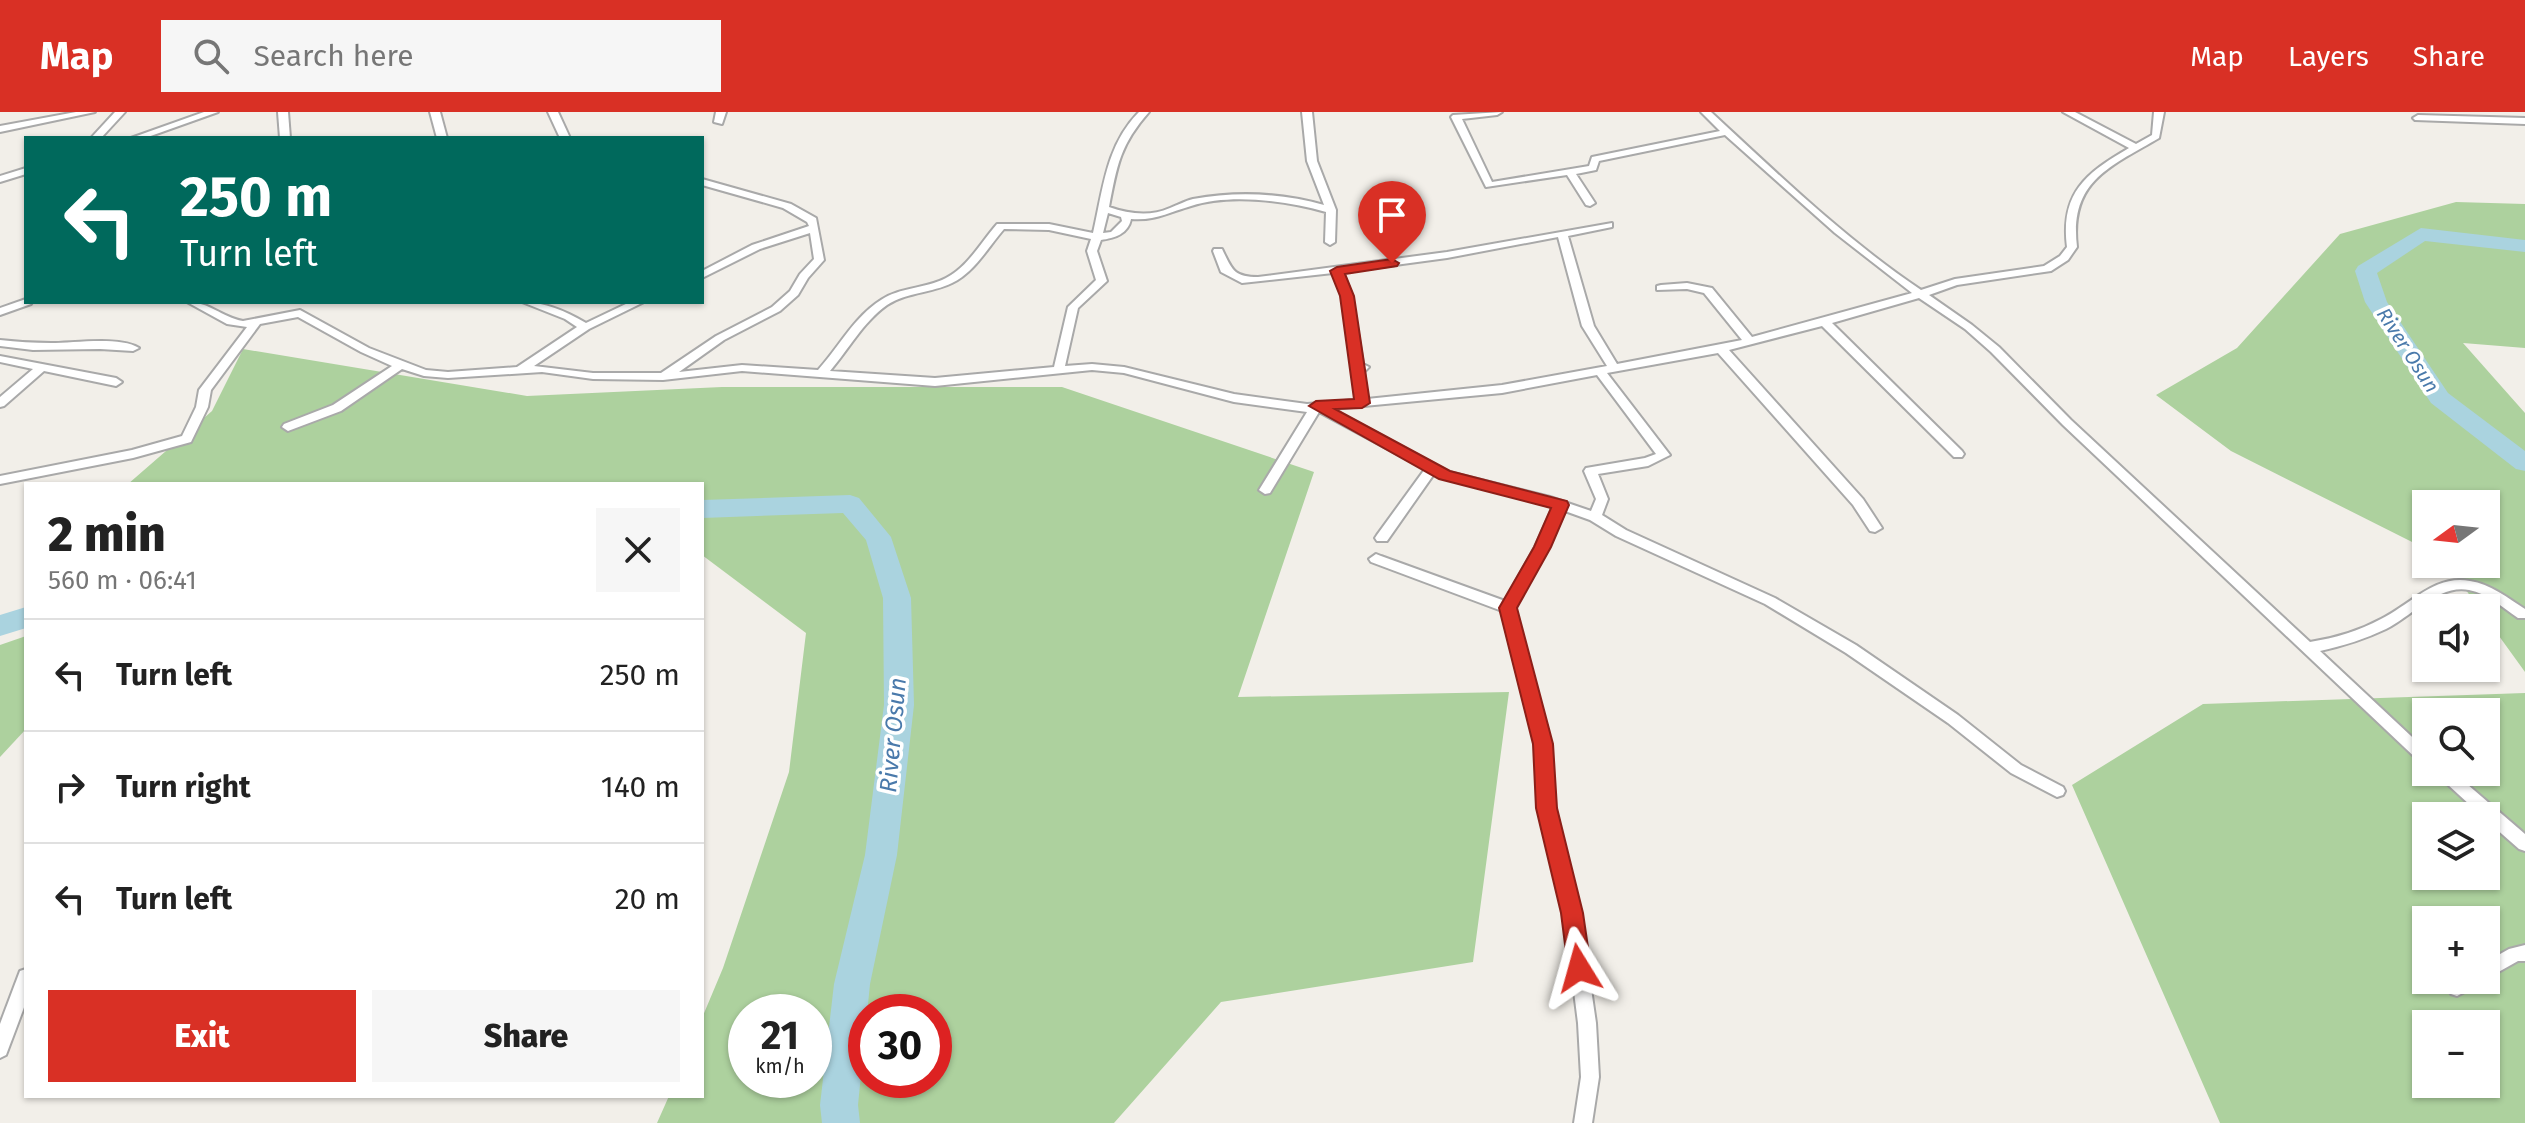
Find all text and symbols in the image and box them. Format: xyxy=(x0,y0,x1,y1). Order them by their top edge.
search box xyxy=(161,20,721,92)
text: Map xyxy=(40,33,113,79)
icon: search xyxy=(189,34,233,78)
text: Search here xyxy=(253,38,414,74)
text: Map xyxy=(2190,40,2244,73)
text: Layers xyxy=(2288,40,2369,73)
text: Share xyxy=(2413,40,2485,73)
text: 250 m xyxy=(180,164,332,231)
icon: left xyxy=(48,168,152,272)
pin xyxy=(1358,181,1426,263)
icon: arrive xyxy=(1370,193,1414,237)
text: Turn left xyxy=(180,232,318,276)
water label: River Osun xyxy=(2372,303,2444,397)
north arrow xyxy=(2412,490,2500,578)
map controls xyxy=(2412,490,2500,1098)
text: 2 min xyxy=(48,506,166,564)
button: close xyxy=(596,508,680,592)
text: 560 m · 06:41 xyxy=(48,565,197,596)
button: sound xyxy=(2412,594,2500,682)
icon: left xyxy=(48,653,92,697)
text: Turn left xyxy=(116,657,232,693)
text: 250 m xyxy=(600,657,680,693)
water label: River Osun xyxy=(874,676,912,794)
button: search xyxy=(2412,698,2500,786)
icon: right xyxy=(48,765,92,809)
text: Turn right xyxy=(116,769,251,805)
text: 140 m xyxy=(601,769,680,805)
button: layers xyxy=(2412,802,2500,890)
icon: left xyxy=(48,877,92,921)
text: Turn left xyxy=(116,881,232,917)
text: 20 m xyxy=(615,881,680,917)
button: + xyxy=(2412,906,2500,994)
position arrow xyxy=(1537,926,1621,1010)
button: Exit xyxy=(48,990,356,1082)
button: Share xyxy=(372,990,680,1082)
speed limit sign: 30 xyxy=(848,994,952,1098)
button: − xyxy=(2412,1010,2500,1098)
text: 21 xyxy=(761,1012,799,1060)
text: km/h xyxy=(755,1054,805,1078)

